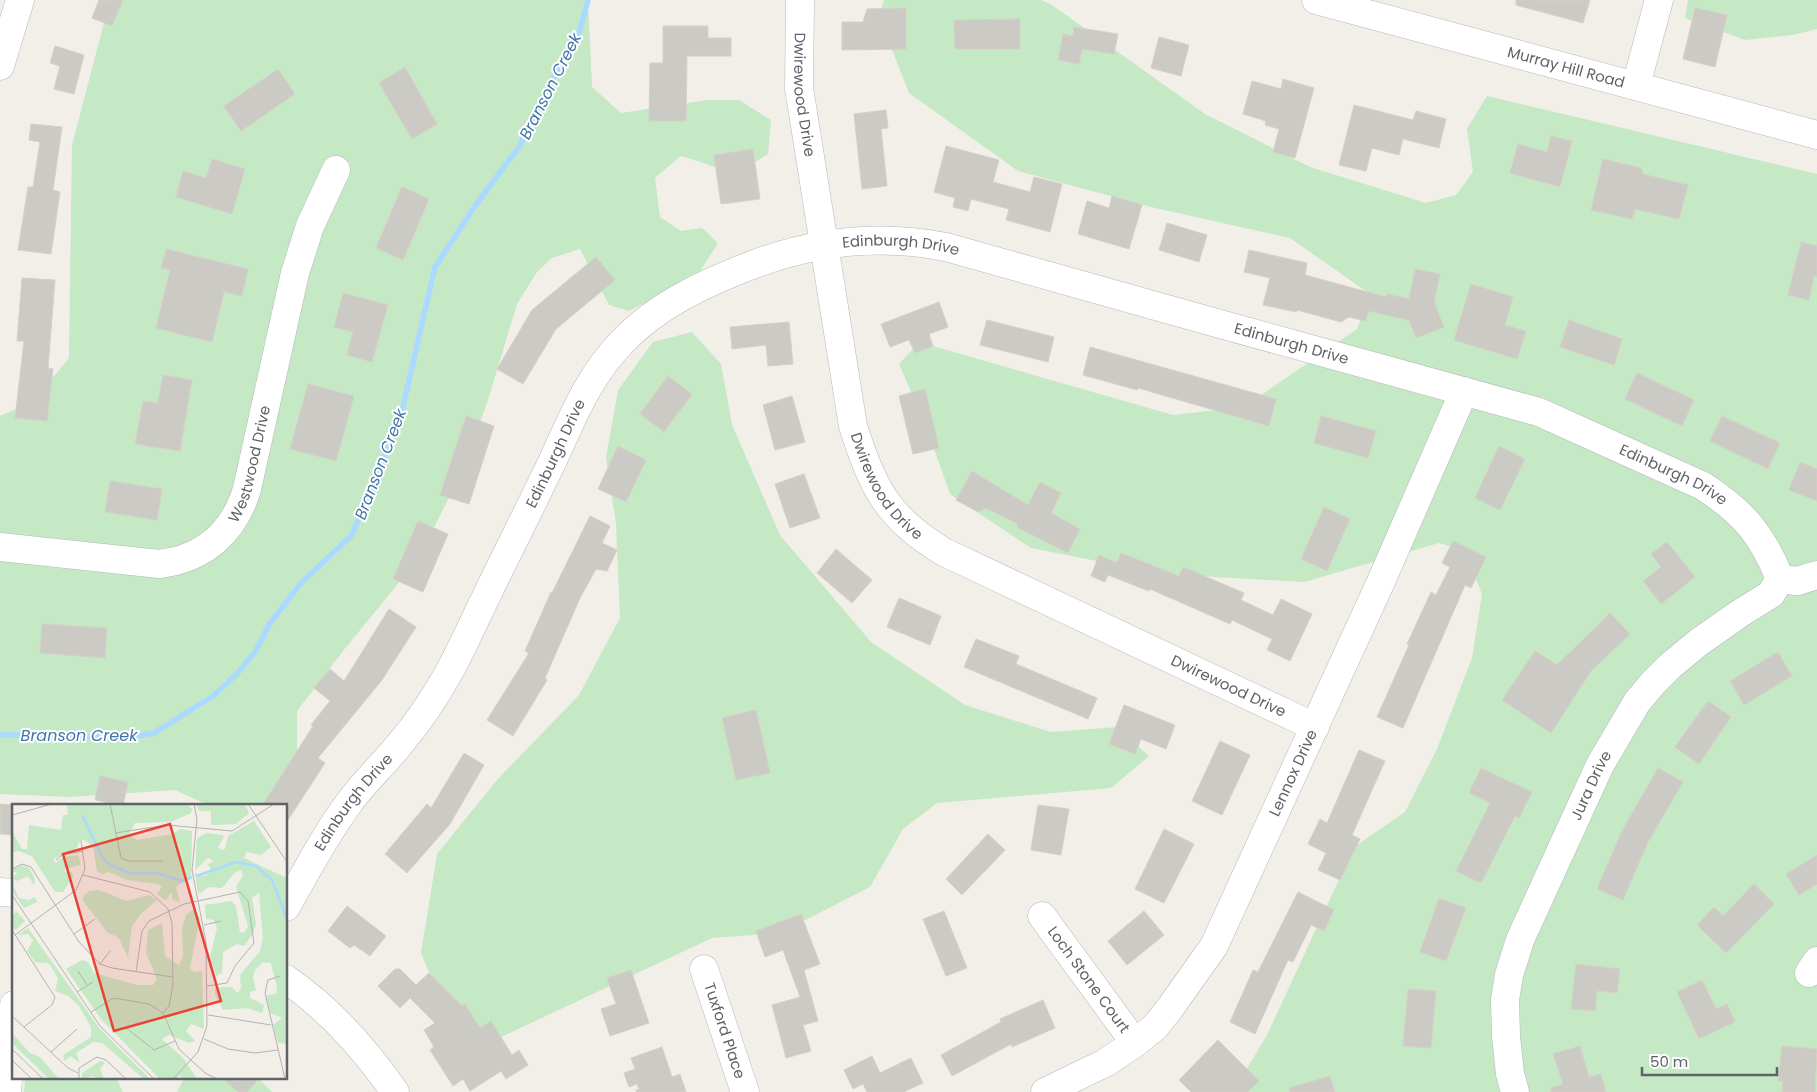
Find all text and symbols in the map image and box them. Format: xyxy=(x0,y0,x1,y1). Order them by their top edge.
water label: Branson Creek xyxy=(514,28,588,144)
street label: Dwirewood Drive xyxy=(789,32,821,158)
street label: Murray Hill Road xyxy=(1505,41,1627,93)
street label: Edinburgh Drive xyxy=(841,230,962,260)
street label: Edinburgh Drive xyxy=(1232,317,1351,369)
street label: Edinburgh Drive xyxy=(520,395,590,511)
street label: Westwood Drive xyxy=(223,403,275,526)
water label: Branson Creek xyxy=(349,405,412,523)
street label: Dwirewood Drive xyxy=(846,430,927,544)
street label: Edinburgh Drive xyxy=(1616,439,1732,510)
street label: Dwirewood Drive xyxy=(1168,650,1290,722)
water label: Branson Creek xyxy=(21,724,138,747)
street label: Lennox Drive xyxy=(1264,726,1322,820)
street label: Jura Drive xyxy=(1565,746,1616,824)
street label: Edinburgh Drive xyxy=(309,749,397,855)
inset map xyxy=(12,804,288,1080)
street label: Loch Stone Court xyxy=(1043,922,1135,1037)
street label: Tuxford Place xyxy=(699,980,751,1081)
scale bar xyxy=(1642,1044,1777,1076)
text: 50 m xyxy=(1650,1051,1688,1072)

